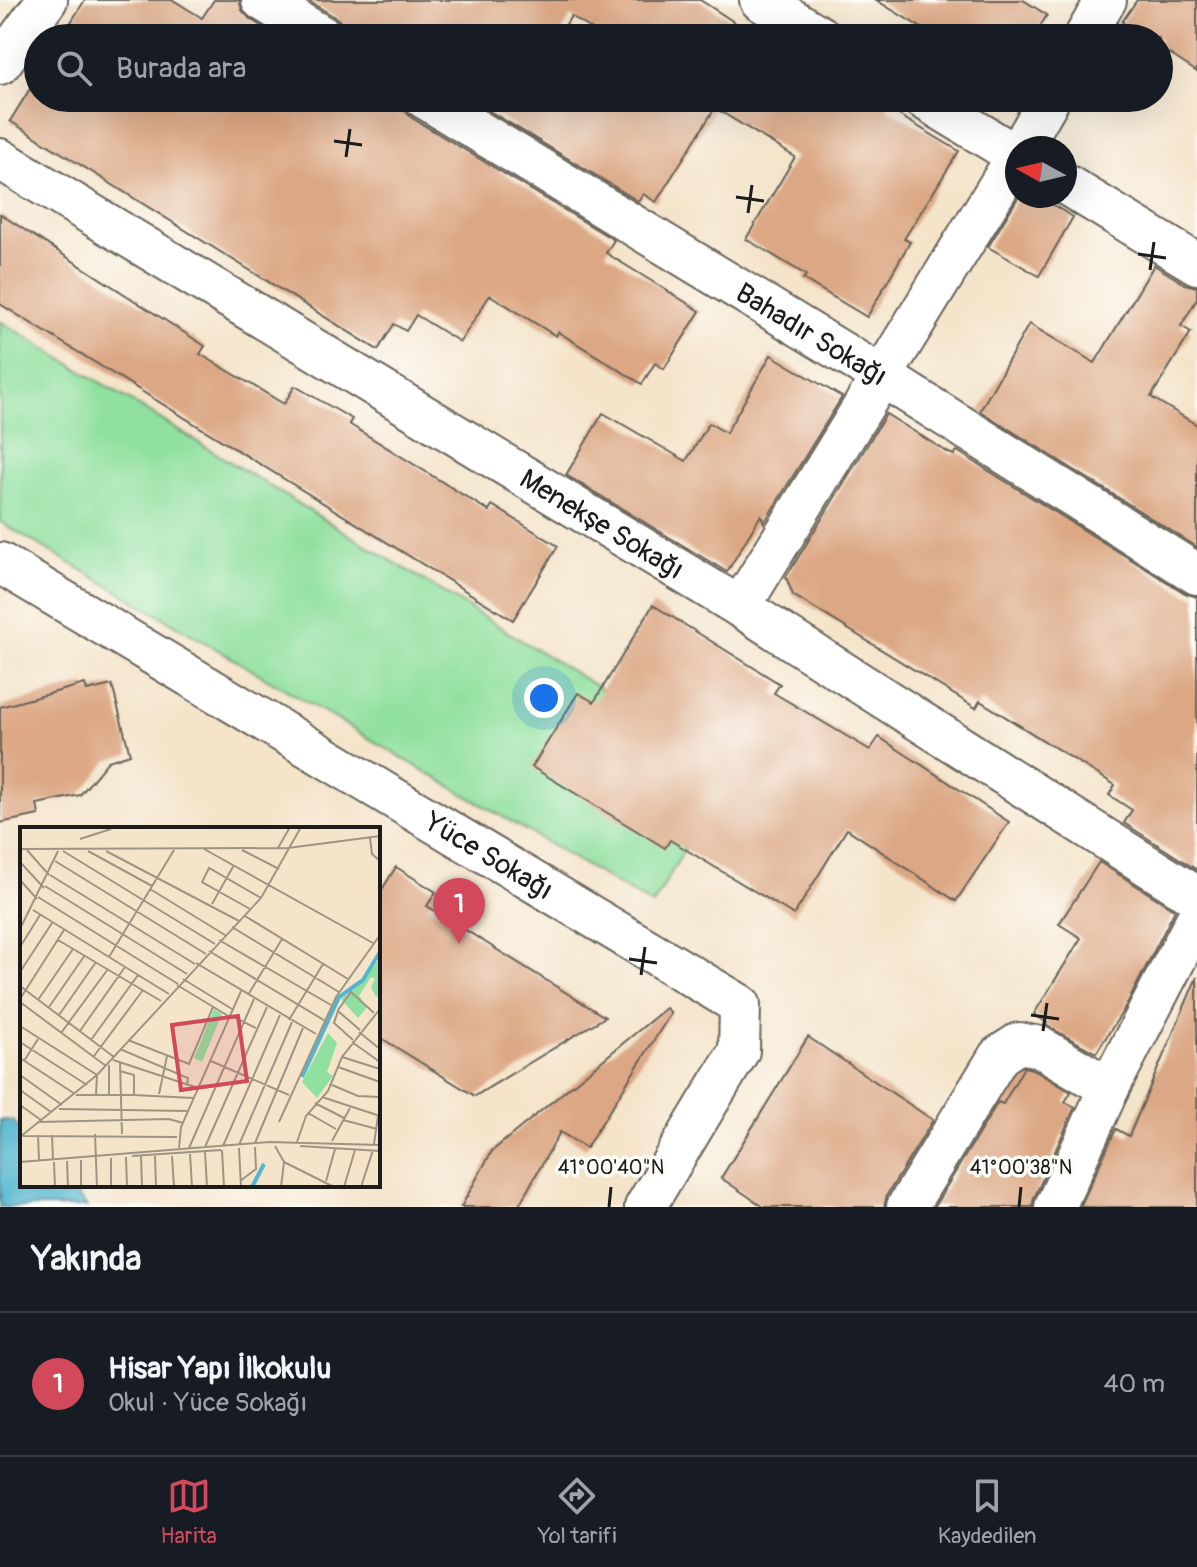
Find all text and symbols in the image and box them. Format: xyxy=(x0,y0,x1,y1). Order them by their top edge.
search box xyxy=(24,24,1173,112)
icon: search xyxy=(52,46,96,90)
text: Burada ara xyxy=(116,50,247,87)
north arrow xyxy=(1005,136,1077,208)
street label: Bahadır Sokağı xyxy=(729,276,893,394)
street label: Menekşe Sokağı xyxy=(513,462,690,588)
your location xyxy=(524,678,564,718)
street label: Yüce Sokağı xyxy=(417,804,559,908)
inset map xyxy=(20,827,380,1187)
pin: 1 xyxy=(433,878,485,944)
text: 41°00'40"N xyxy=(558,1155,664,1180)
text: 41°00'38"N xyxy=(970,1155,1072,1180)
text: Yakında xyxy=(32,1238,141,1281)
text: Hisar Yapı İlkokulu xyxy=(108,1350,331,1387)
text: 1 xyxy=(53,1368,63,1400)
text: 40 m xyxy=(1103,1368,1165,1400)
text: Okul · Yüce Sokağı xyxy=(108,1387,307,1419)
tab: Harita xyxy=(161,1474,217,1550)
tab: Yol tarifi xyxy=(538,1474,617,1550)
tab: Kaydedilen xyxy=(938,1474,1036,1550)

